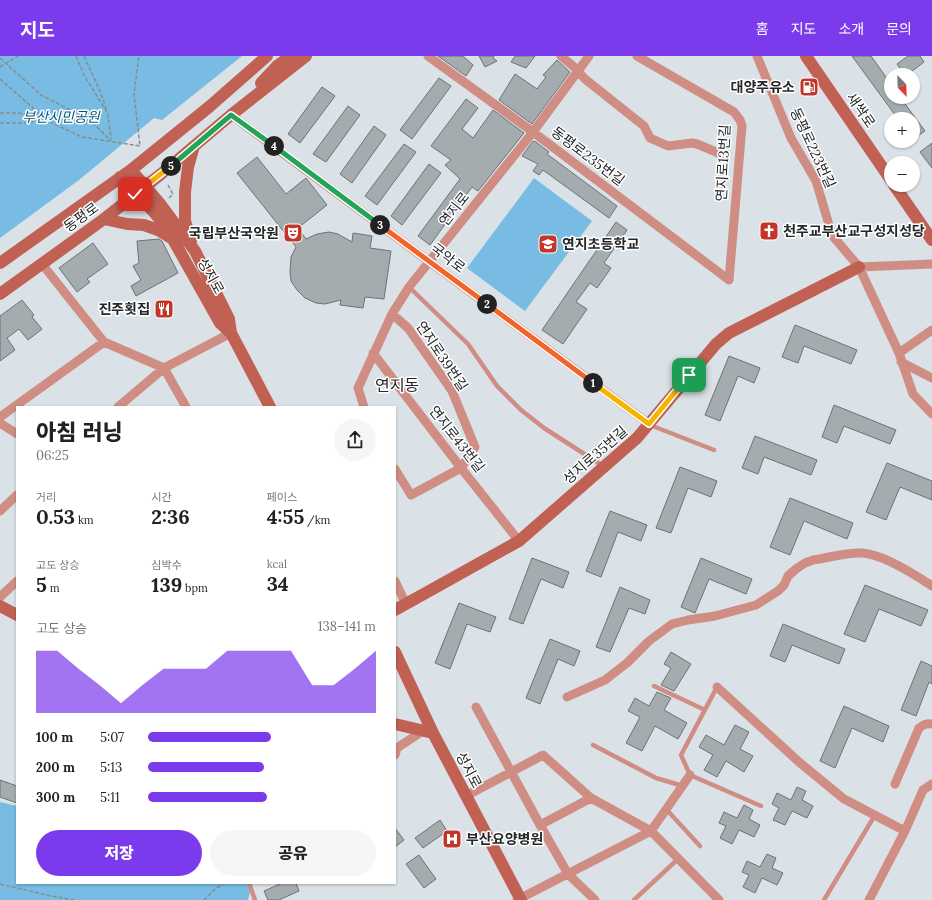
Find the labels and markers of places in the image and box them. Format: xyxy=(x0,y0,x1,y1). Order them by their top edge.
fuel station icon: 대양주유소 xyxy=(798,76,820,98)
place label: 대양주유소 xyxy=(731,78,795,96)
pin: 4 xyxy=(264,136,284,156)
pin: 5 xyxy=(161,156,181,176)
pin xyxy=(118,177,152,211)
pin: 3 xyxy=(370,215,390,235)
church icon: 천주교부산교구성지성당 xyxy=(758,220,780,242)
theatre icon: 국립부산국악원 xyxy=(282,222,304,244)
place label: 천주교부산교구성지성당 xyxy=(783,222,925,240)
place label: 국립부산국악원 xyxy=(189,224,279,242)
school or university icon: 연지초등학교 xyxy=(537,233,559,255)
place label: 연지초등학교 xyxy=(562,235,639,253)
pin: 2 xyxy=(477,294,497,314)
restaurant icon: 진주횟집 xyxy=(153,298,175,320)
place label: 진주횟집 xyxy=(98,300,150,318)
pin xyxy=(672,358,706,392)
pin: 1 xyxy=(583,373,603,393)
hospital icon: 부산요양병원 xyxy=(441,828,463,850)
place label: 부산요양병원 xyxy=(466,830,543,848)

